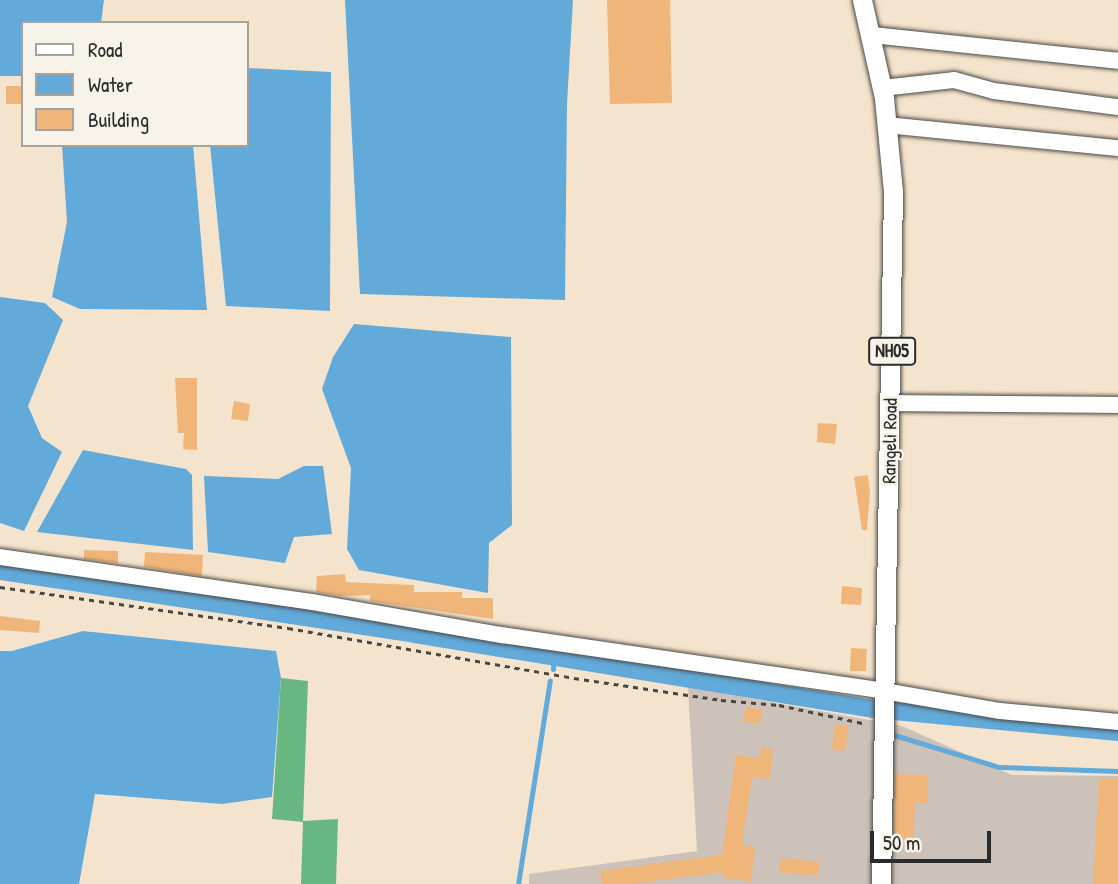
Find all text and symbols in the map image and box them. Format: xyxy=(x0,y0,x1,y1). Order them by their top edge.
legend xyxy=(21,21,248,147)
text: Road xyxy=(88,35,122,64)
text: Water xyxy=(88,70,133,99)
text: Building xyxy=(88,105,149,134)
road number: NH05 xyxy=(868,337,917,366)
street label: Rangeli Road xyxy=(878,398,902,484)
scale bar xyxy=(873,818,994,862)
text: 50 m xyxy=(883,828,920,857)

